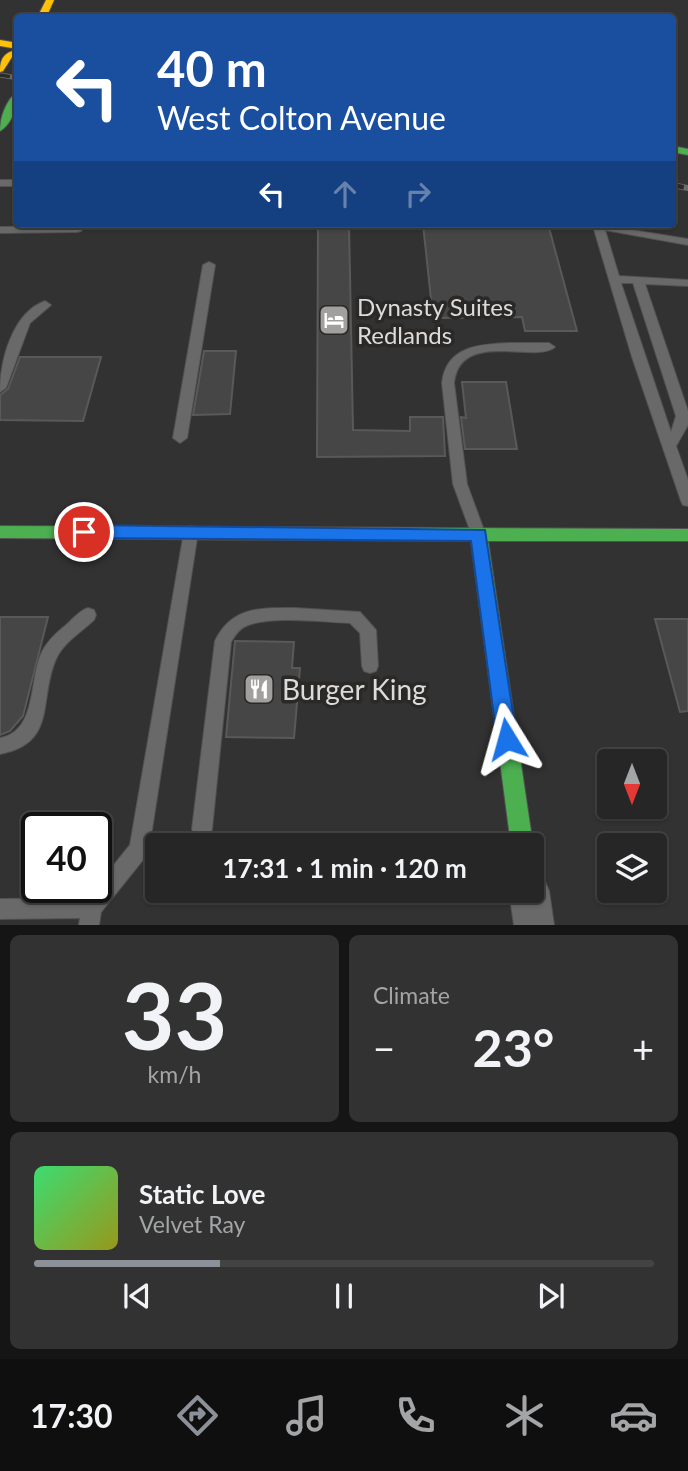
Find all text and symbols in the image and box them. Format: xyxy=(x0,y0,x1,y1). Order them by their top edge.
text: 40 m xyxy=(157,39,267,97)
icon: left xyxy=(42,42,133,133)
text: West Colton Avenue xyxy=(157,98,446,137)
icon: left xyxy=(253,175,291,213)
icon: ahead xyxy=(326,175,364,213)
icon: right xyxy=(399,175,437,213)
place label: Dynasty Suites Redlands xyxy=(357,292,513,349)
hotel icon: Dynasty Suites Redlands xyxy=(317,303,351,337)
pin xyxy=(54,502,114,562)
icon: arrive xyxy=(65,513,103,551)
restaurant icon: Burger King xyxy=(242,672,276,706)
place label: Burger King xyxy=(282,672,427,706)
position arrow xyxy=(470,702,544,776)
north arrow xyxy=(597,749,667,819)
map controls xyxy=(597,749,667,903)
speed limit sign: 40 xyxy=(21,812,112,903)
button: layers xyxy=(597,833,667,903)
text: 17:31 · 1 min · 120 m xyxy=(222,852,467,884)
text: 33 xyxy=(122,960,227,1069)
text: Climate xyxy=(373,981,450,1009)
text: 23° xyxy=(473,1016,554,1078)
text: − xyxy=(373,1025,395,1071)
text: + xyxy=(632,1025,654,1071)
text: km/h xyxy=(148,1060,201,1088)
text: Static Love xyxy=(139,1178,266,1210)
text: Velvet Ray xyxy=(139,1210,245,1238)
icon: previous xyxy=(118,1277,156,1315)
icon: pause xyxy=(325,1277,363,1315)
icon: next xyxy=(532,1277,570,1315)
icon: directions xyxy=(173,1391,222,1440)
icon: music xyxy=(282,1391,331,1440)
icon: phone xyxy=(391,1391,440,1440)
icon: climate xyxy=(500,1391,549,1440)
icon: car xyxy=(609,1391,658,1440)
text: 17:30 xyxy=(30,1396,113,1435)

